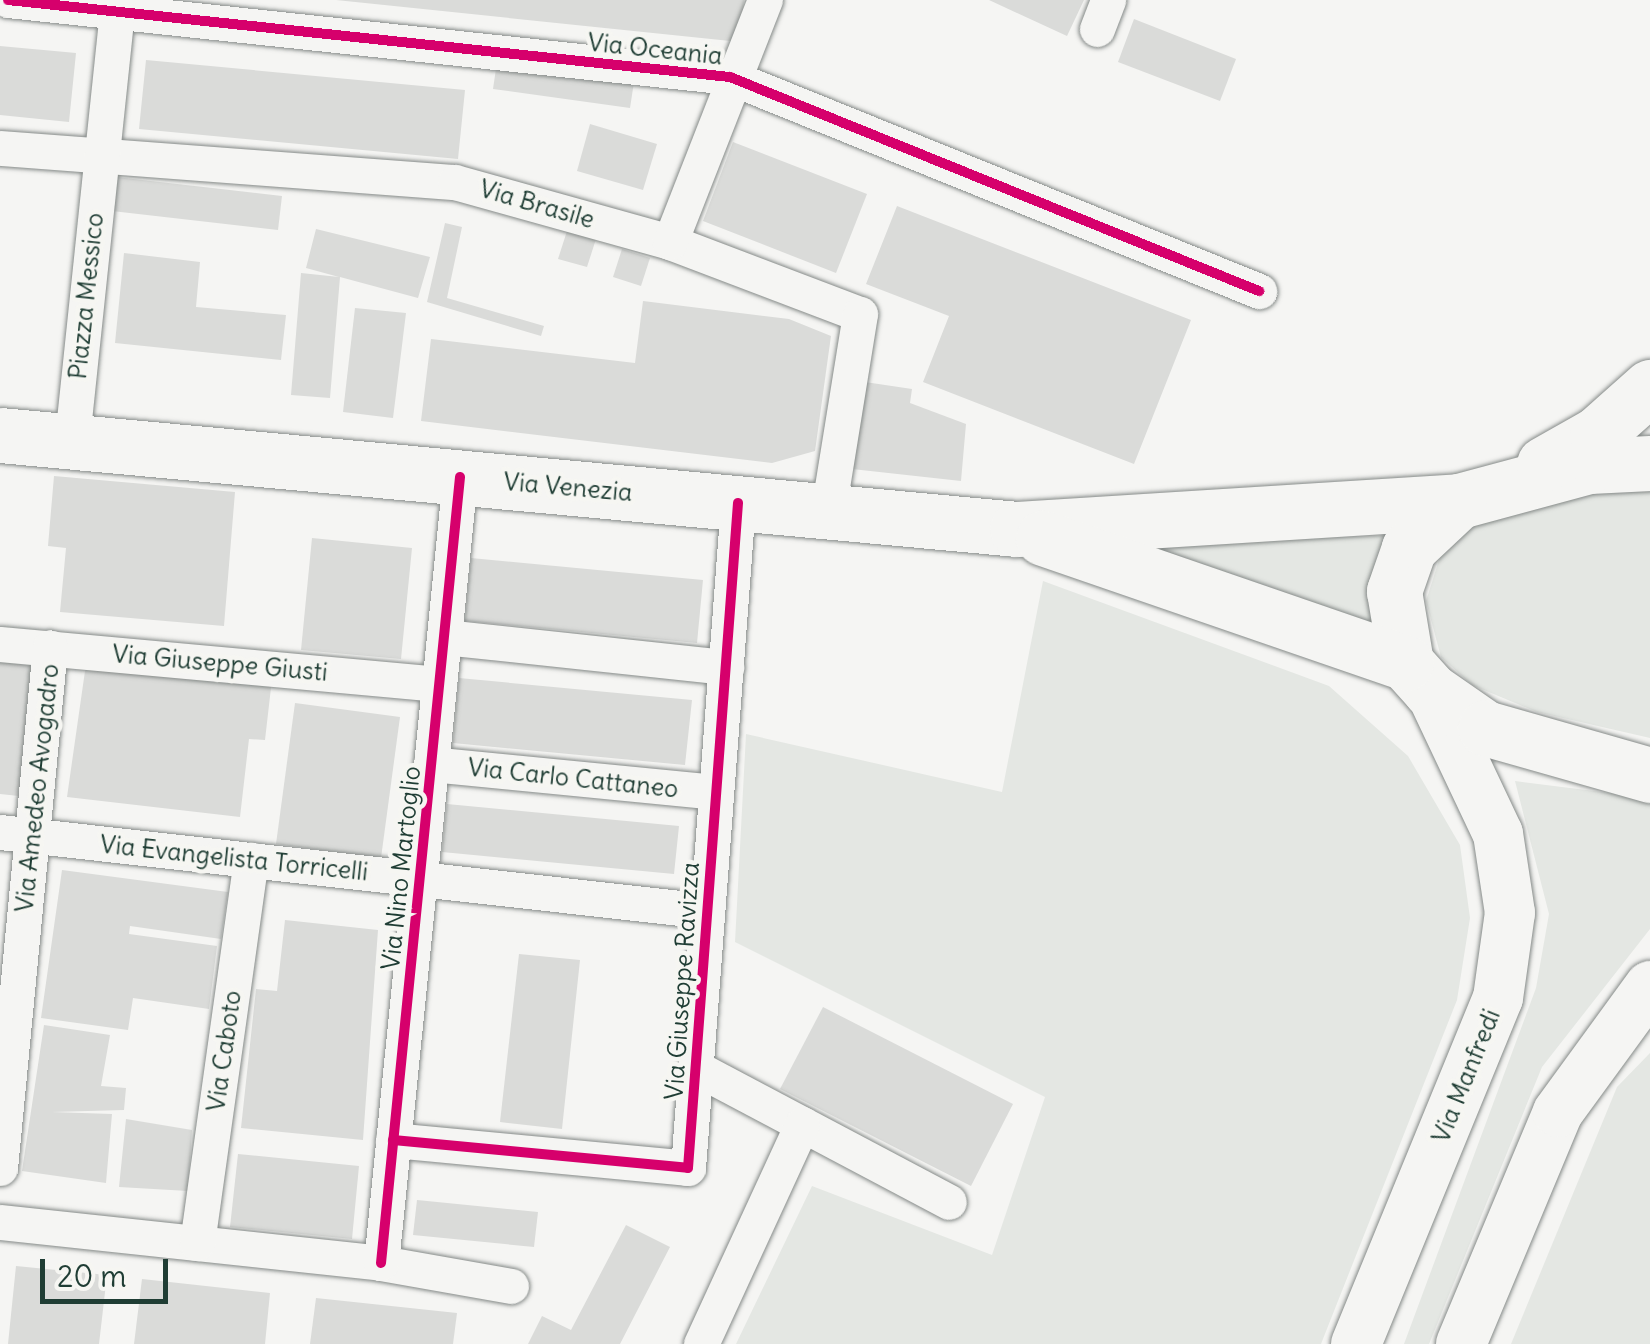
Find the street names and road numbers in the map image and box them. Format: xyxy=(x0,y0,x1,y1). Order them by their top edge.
street label: Via Oceania xyxy=(586,27,724,71)
street label: Via Brasile xyxy=(476,173,598,235)
street label: Piazza Messico xyxy=(62,211,110,381)
street label: Via Venezia xyxy=(502,466,634,508)
street label: Via Giuseppe Giusti xyxy=(111,639,329,687)
street label: Via Amedeo Avogadro xyxy=(9,662,65,914)
street label: Via Carlo Cattaneo xyxy=(466,752,680,804)
street label: Via Nino Martoglio xyxy=(375,765,427,971)
street label: Via Evangelista Torricelli xyxy=(99,829,369,887)
street label: Via Giuseppe Ravizza xyxy=(659,861,705,1101)
street label: Via Caboto xyxy=(201,988,247,1114)
street label: Via Manfredi xyxy=(1426,1005,1506,1147)

